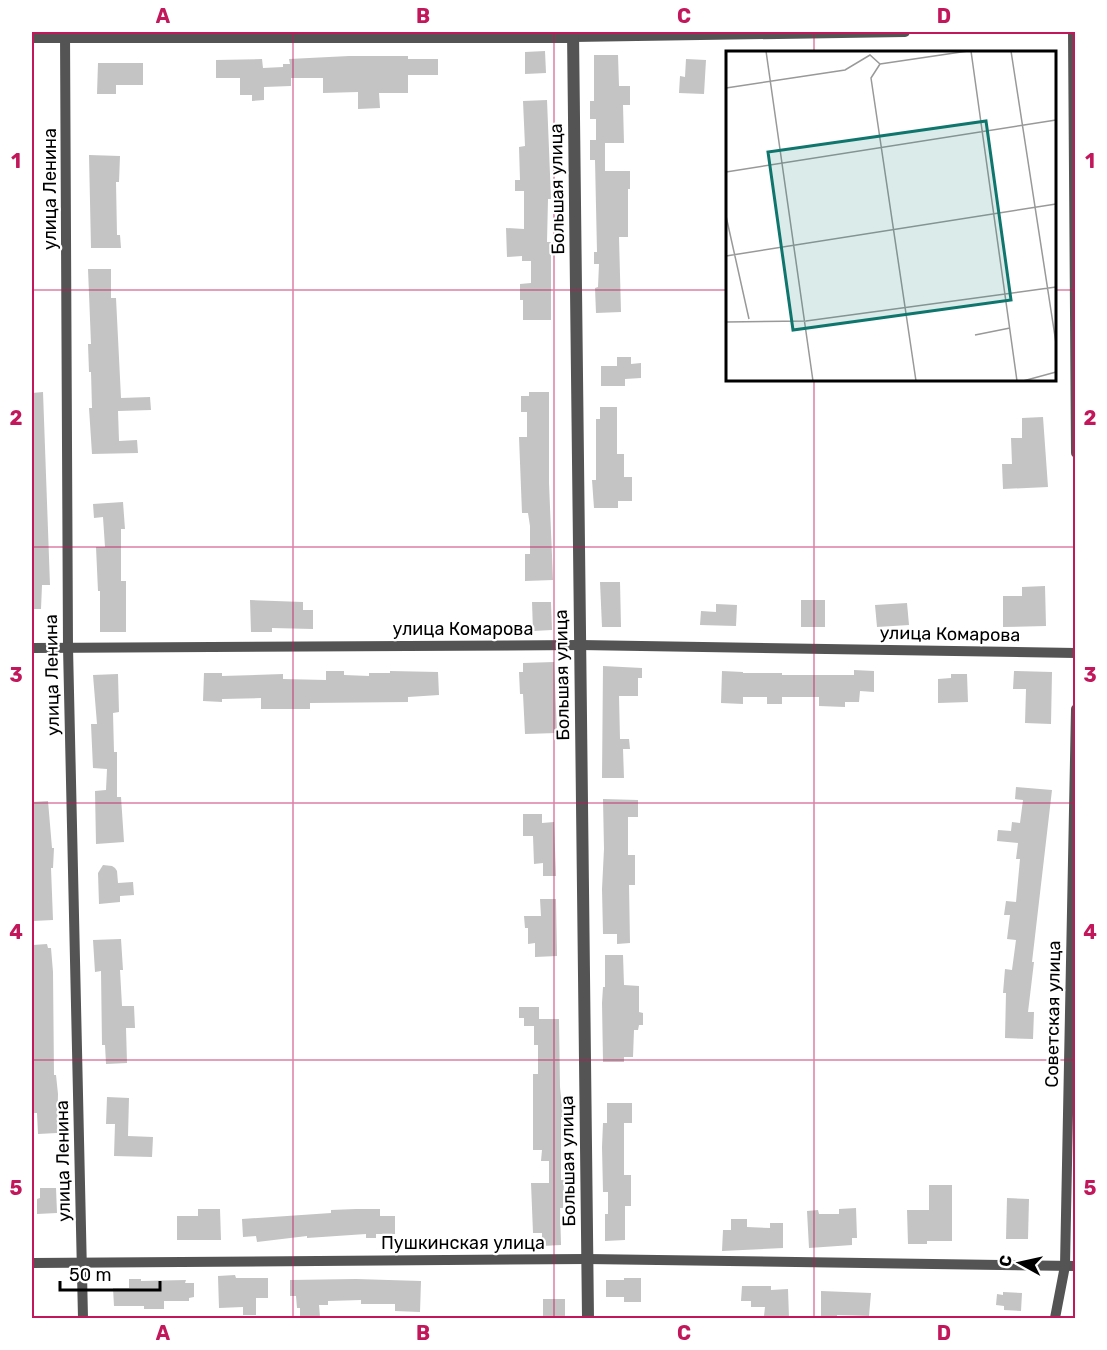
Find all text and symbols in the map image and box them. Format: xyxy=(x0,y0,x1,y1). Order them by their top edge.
text: A xyxy=(156,4,171,28)
text: B xyxy=(416,4,430,28)
text: C xyxy=(677,4,691,28)
text: D xyxy=(937,4,951,28)
inset map xyxy=(726,51,1056,381)
street label: Большая улица xyxy=(545,123,569,255)
street label: улица Ленина xyxy=(39,128,61,250)
text: 1 xyxy=(11,149,21,173)
text: 1 xyxy=(1085,149,1095,173)
text: 2 xyxy=(10,406,23,430)
text: 2 xyxy=(1084,406,1097,430)
street label: Большая улица xyxy=(550,609,574,741)
street label: улица Ленина xyxy=(40,614,64,736)
street label: улица Комарова xyxy=(393,618,533,640)
street label: улица Комарова xyxy=(879,622,1021,646)
text: 3 xyxy=(9,663,23,687)
text: 3 xyxy=(1083,663,1097,687)
text: 4 xyxy=(9,920,23,944)
text: 4 xyxy=(1083,920,1097,944)
street label: Советская улица xyxy=(1041,940,1065,1088)
street label: Большая улица xyxy=(556,1095,580,1227)
street label: улица Ленина xyxy=(51,1100,75,1222)
text: 5 xyxy=(10,1176,23,1200)
text: 5 xyxy=(1084,1176,1097,1200)
street label: Пушкинская улица xyxy=(381,1232,545,1254)
north arrow xyxy=(990,1233,1050,1293)
scale bar xyxy=(60,1254,160,1292)
text: С xyxy=(995,1254,1016,1268)
text: 50 m xyxy=(69,1264,112,1286)
text: A xyxy=(156,1321,171,1345)
text: B xyxy=(416,1321,430,1345)
text: C xyxy=(677,1321,691,1345)
text: D xyxy=(937,1321,951,1345)

